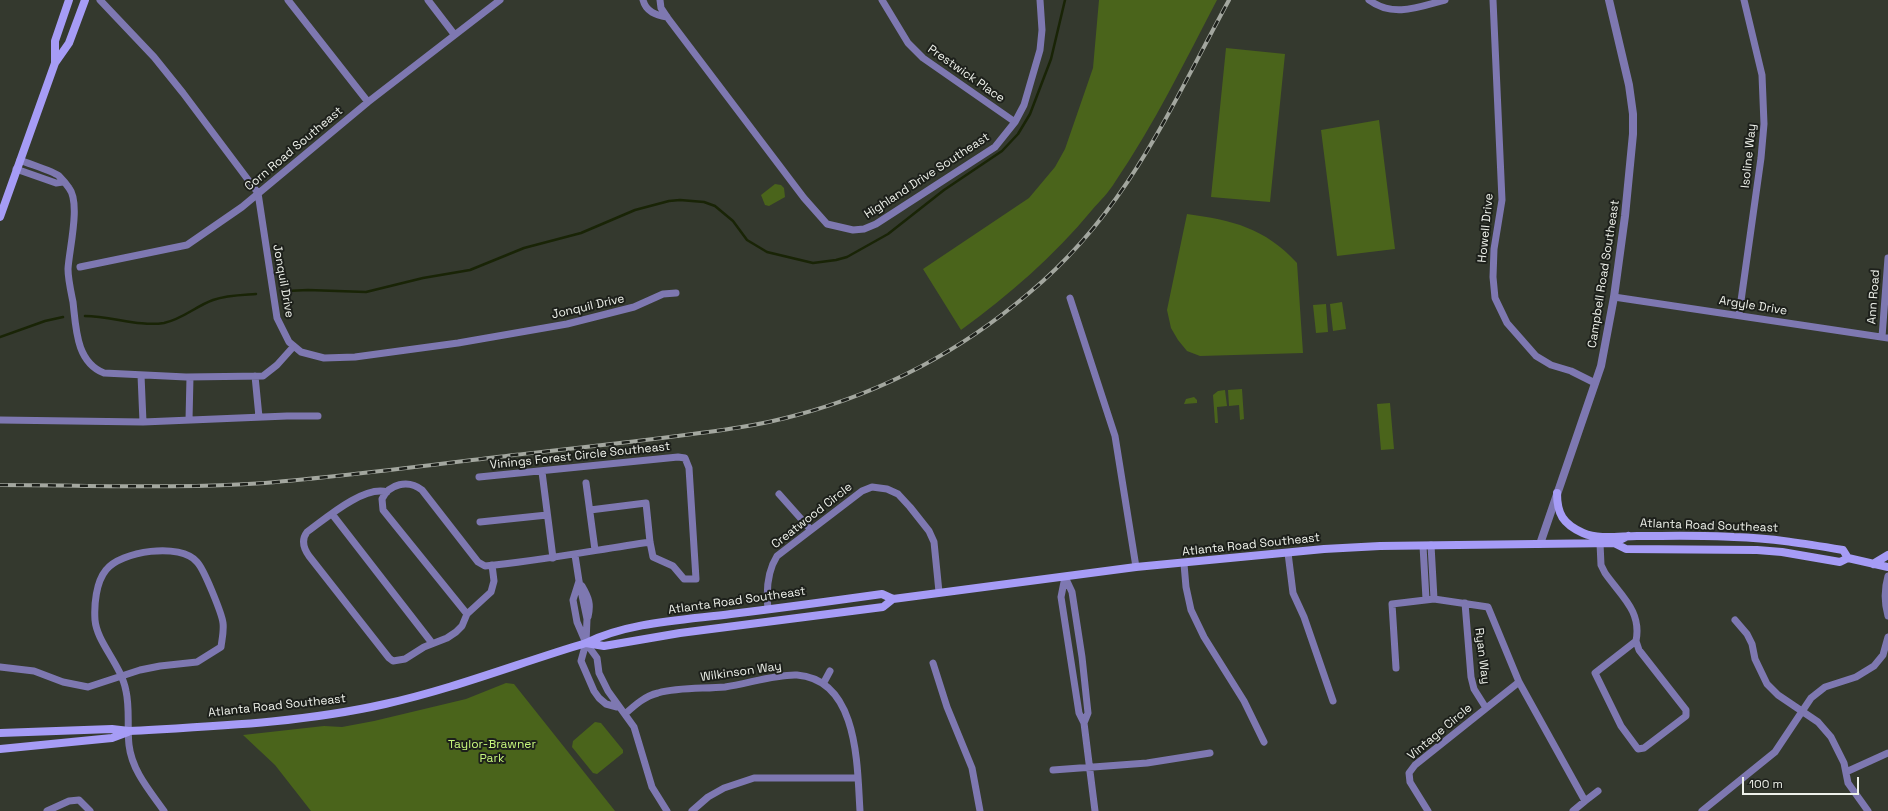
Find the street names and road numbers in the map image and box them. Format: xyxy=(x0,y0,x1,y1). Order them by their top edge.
street label: Prestwick Place xyxy=(925,42,1007,106)
street label: Corn Road Southeast xyxy=(242,104,346,194)
street label: Isoline Way xyxy=(1738,123,1760,189)
street label: Highland Drive Southeast xyxy=(862,130,992,222)
street label: Howell Drive xyxy=(1475,193,1497,263)
street label: Campbell Road Southeast xyxy=(1585,199,1623,349)
street label: Jonquil Drive xyxy=(269,243,297,319)
street label: Ann Road xyxy=(1865,269,1883,325)
street label: Jonquil Drive xyxy=(550,292,626,322)
street label: Argyle Drive xyxy=(1718,294,1788,318)
street label: Vinings Forest Circle Southeast xyxy=(489,439,671,473)
street label: Creatwood Circle xyxy=(769,480,855,552)
street label: Atlanta Road Southeast xyxy=(1640,516,1778,536)
street label: Atlanta Road Southeast xyxy=(1181,531,1321,559)
street label: Atlanta Road Southeast xyxy=(667,584,807,618)
street label: Ryan Way xyxy=(1471,627,1493,685)
street label: Wilkinson Way xyxy=(700,659,782,685)
street label: Atlanta Road Southeast xyxy=(207,692,347,720)
street label: Vintage Circle xyxy=(1405,701,1475,763)

